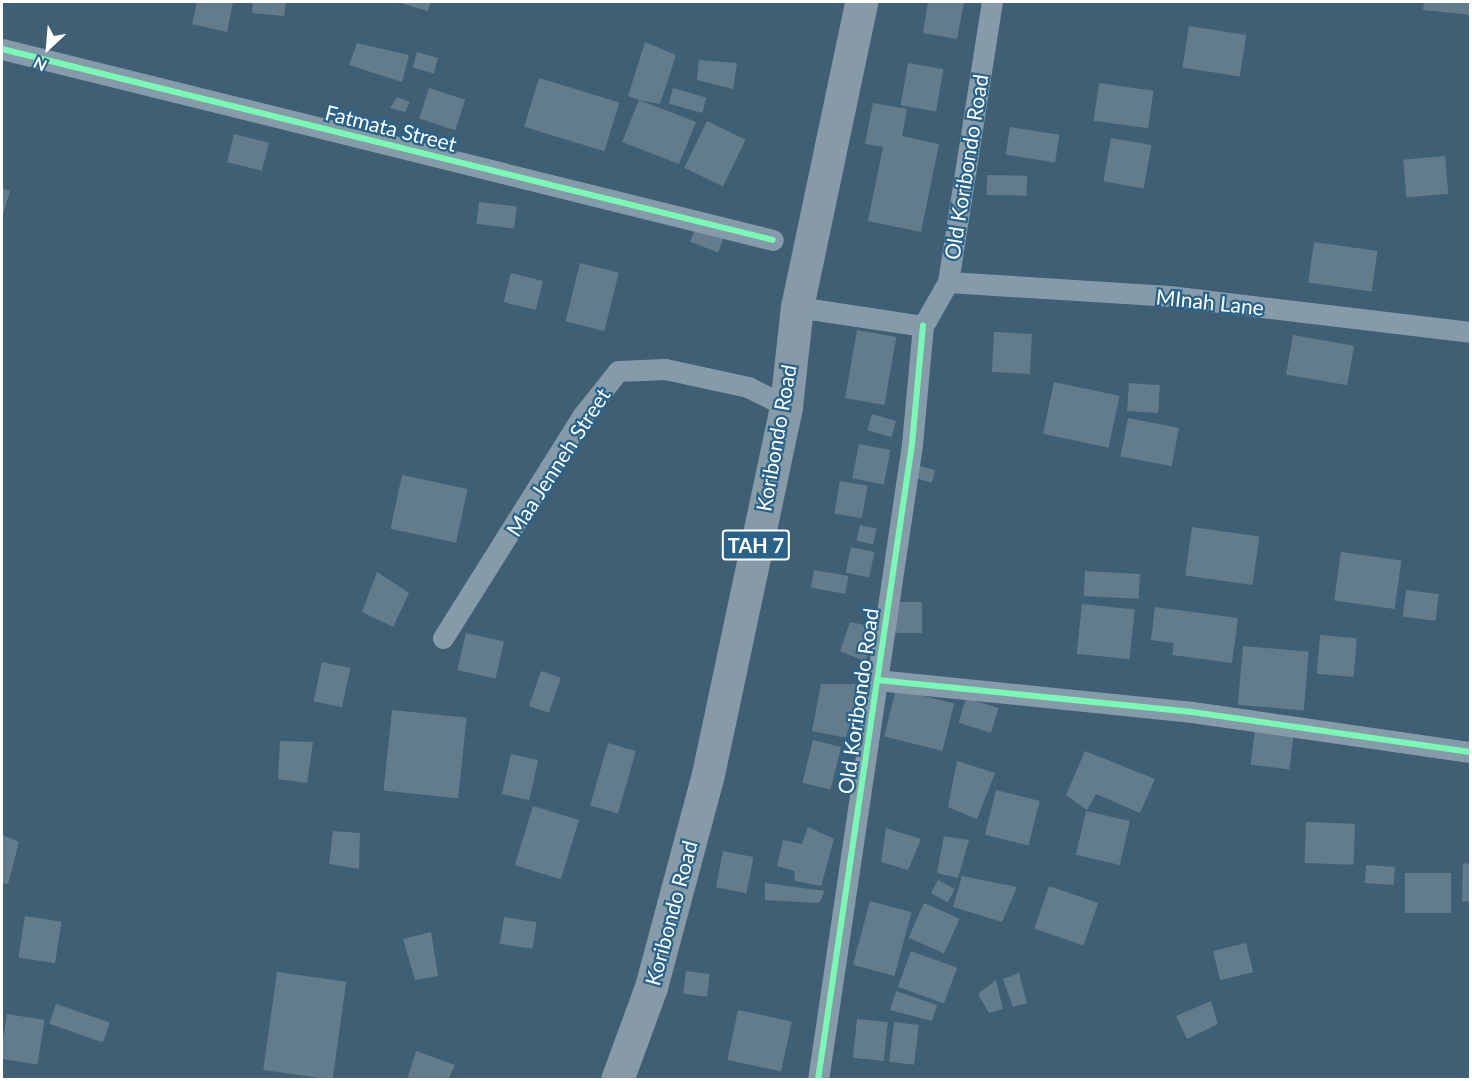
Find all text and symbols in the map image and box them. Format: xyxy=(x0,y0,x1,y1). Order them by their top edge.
north arrow xyxy=(18,18,78,78)
text: N xyxy=(30,53,50,76)
street label: Old Koribondo Road xyxy=(939,72,993,262)
street label: Fatmata Street xyxy=(323,100,459,156)
street label: MInah Lane xyxy=(1155,284,1265,320)
street label: Koribondo Road xyxy=(751,363,801,513)
street label: Maa Jenneh Street xyxy=(501,383,615,541)
road number: TAH 7 xyxy=(722,528,790,562)
street label: Old Koribondo Road xyxy=(832,606,884,796)
street label: Koribondo Road xyxy=(640,838,702,988)

